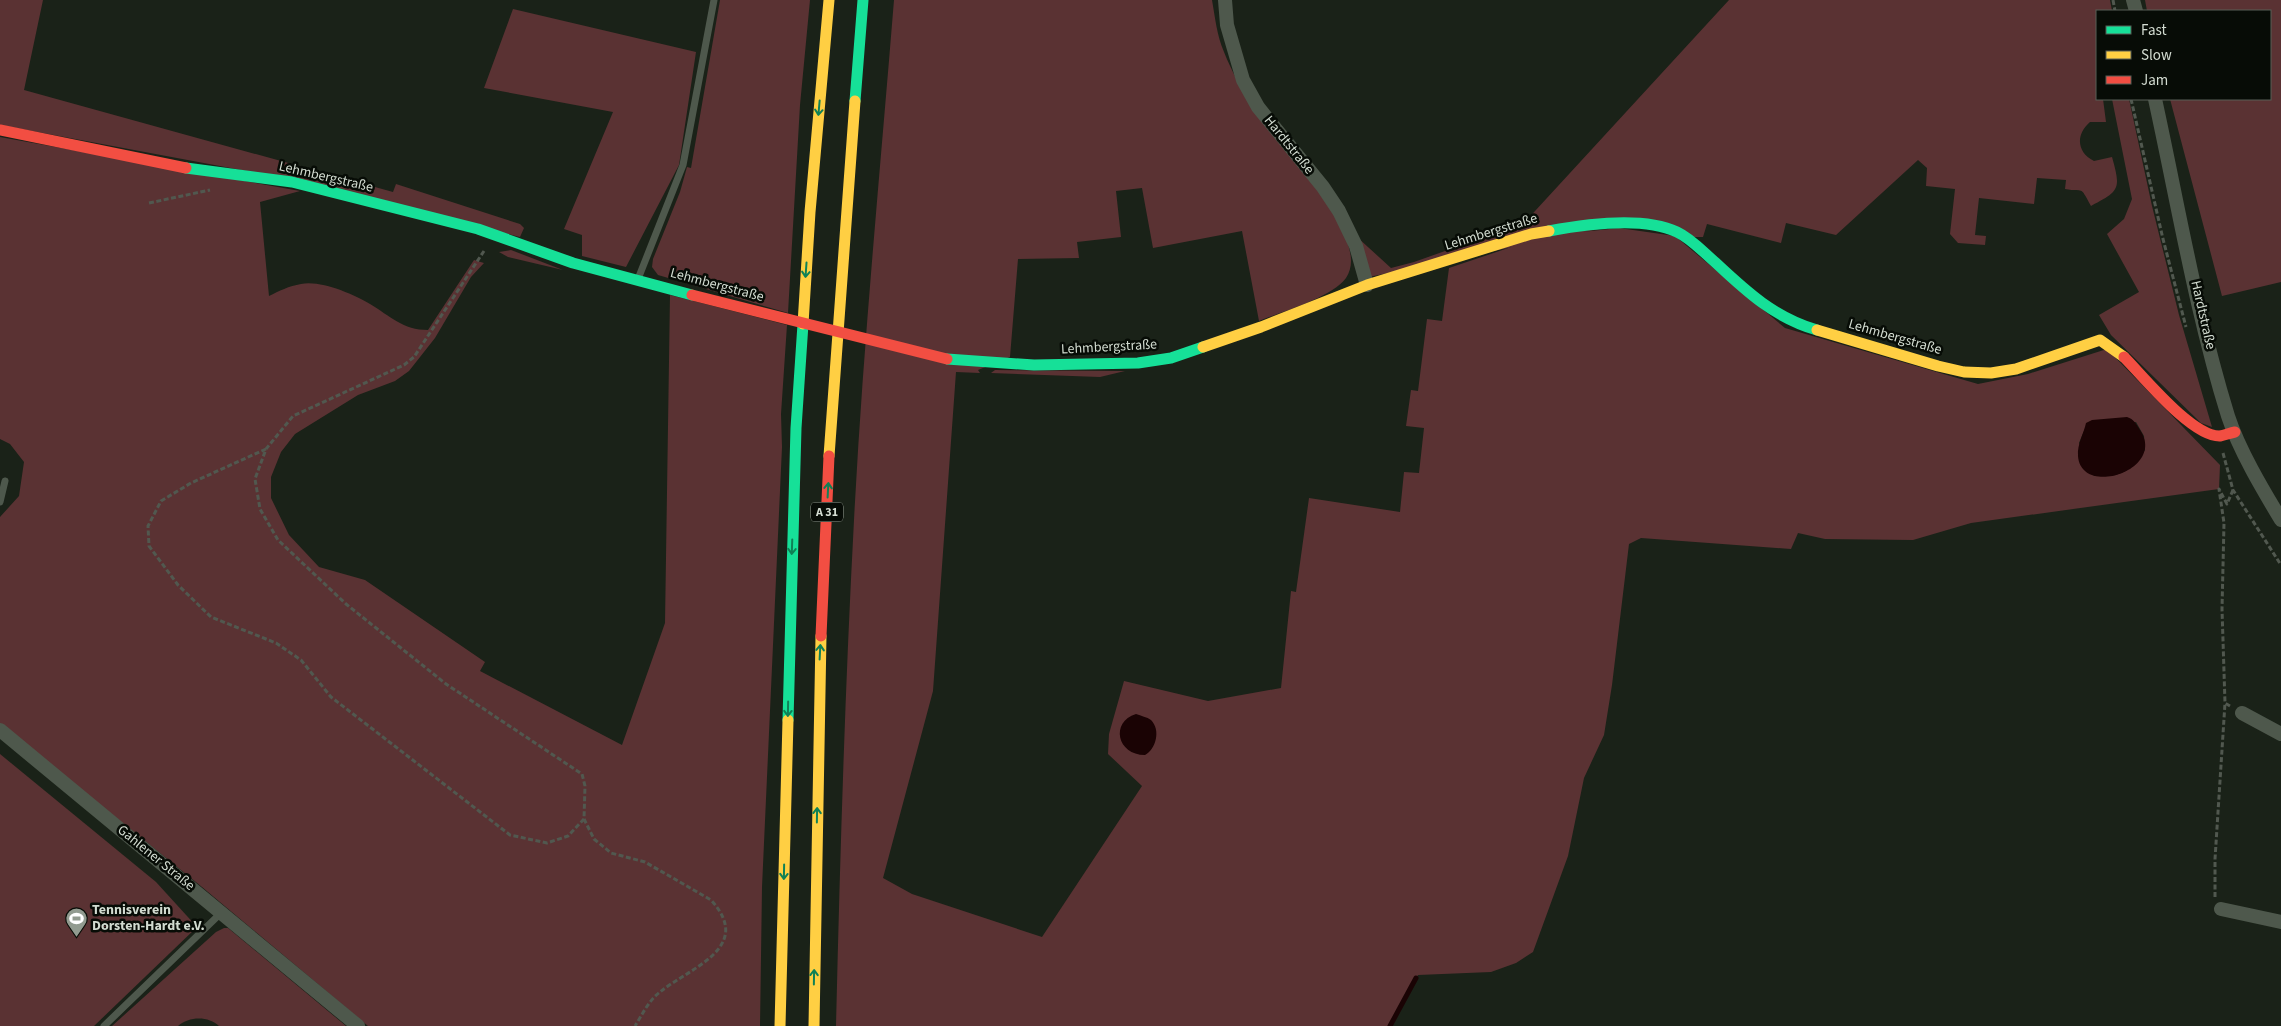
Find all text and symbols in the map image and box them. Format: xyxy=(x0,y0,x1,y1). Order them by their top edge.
legend xyxy=(2096,10,2271,100)
text: Fast xyxy=(2141,20,2167,41)
text: Slow xyxy=(2141,45,2172,66)
text: Jam xyxy=(2141,70,2168,91)
one-way arrow xyxy=(814,100,824,116)
street label: Hardtstraße xyxy=(1259,111,1319,179)
street label: Lehmbergstraße xyxy=(277,156,375,198)
street label: Lehmbergstraße xyxy=(1442,208,1540,256)
one-way arrow xyxy=(801,262,811,278)
street label: Lehmbergstraße xyxy=(668,263,766,307)
street label: Hardtstraße xyxy=(2185,279,2221,351)
street label: Lehmbergstraße xyxy=(1846,314,1944,360)
street label: Lehmbergstraße xyxy=(1060,334,1158,360)
one-way arrow xyxy=(823,482,833,498)
road number: A 31 xyxy=(811,502,843,522)
one-way arrow xyxy=(787,538,797,555)
one-way arrow xyxy=(816,645,825,661)
one-way arrow xyxy=(783,701,792,717)
one-way arrow xyxy=(812,807,821,823)
street label: Gahlener Straße xyxy=(113,820,199,896)
one-way arrow xyxy=(779,864,788,880)
place label: Tennisverein Dorsten-Hardt e.V. xyxy=(92,900,205,936)
sports icon: Tennisverein Dorsten-Hardt e.V. xyxy=(64,906,88,937)
one-way arrow xyxy=(809,970,819,986)

